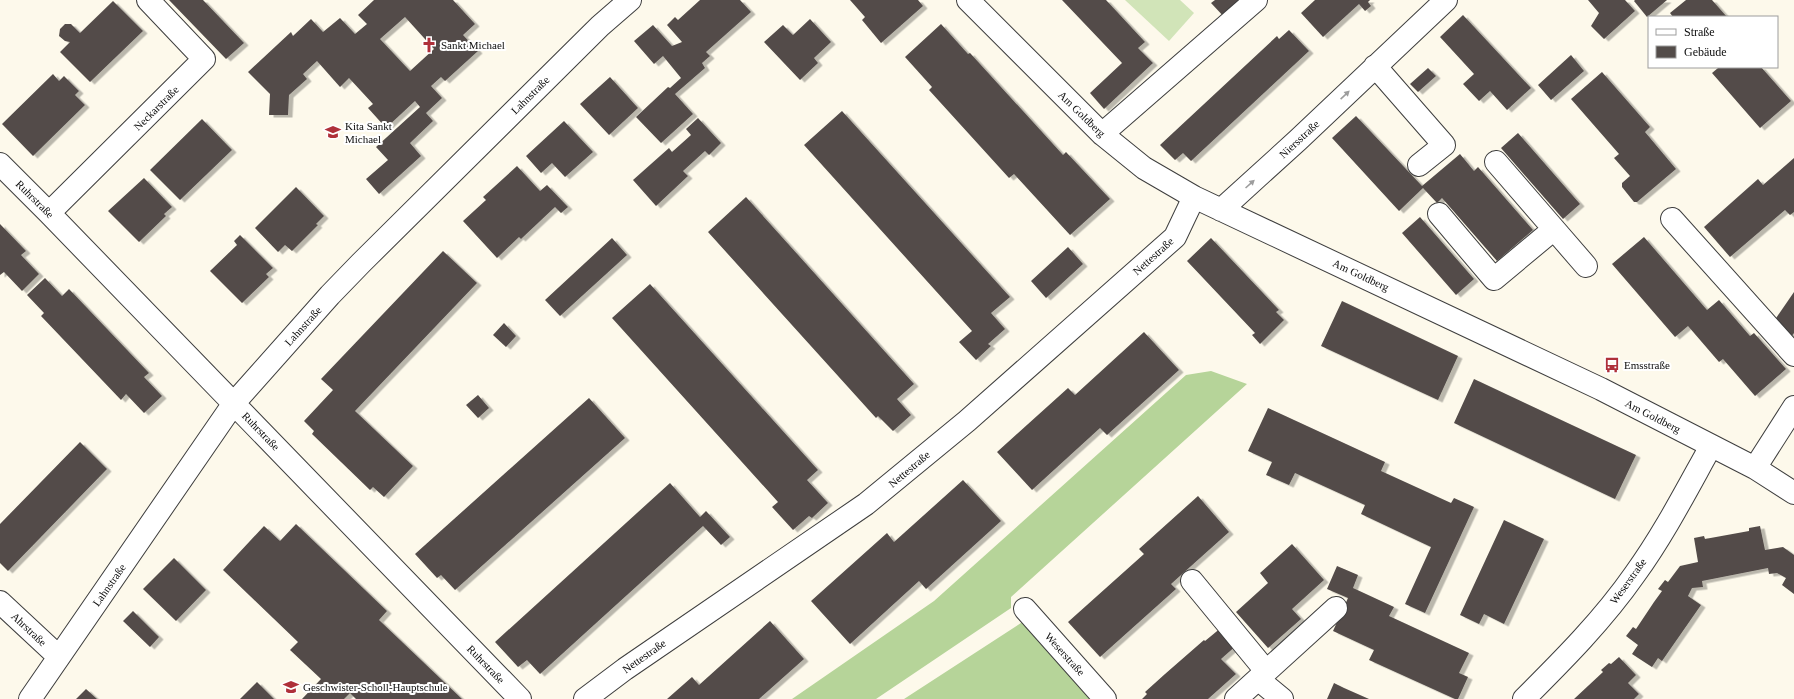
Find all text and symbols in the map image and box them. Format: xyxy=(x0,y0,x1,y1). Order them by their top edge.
legend xyxy=(1648,16,1778,68)
text: Straße xyxy=(1684,25,1715,39)
church icon: Sankt Michael xyxy=(420,36,438,54)
place label: Sankt Michael xyxy=(441,39,505,51)
text: Gebäude xyxy=(1684,45,1727,59)
street label: Lahnstraße xyxy=(508,73,552,117)
street label: Neckarstraße xyxy=(131,83,181,133)
street label: Am Goldberg xyxy=(1056,89,1108,140)
one-way arrow xyxy=(1341,91,1350,100)
street label: Niersstraße xyxy=(1277,117,1321,160)
place label: Kita Sankt Michael xyxy=(345,120,392,145)
school or university icon: Kita Sankt Michael xyxy=(324,123,342,141)
street label: Ruhrstraße xyxy=(14,178,56,220)
one-way arrow xyxy=(1245,179,1255,188)
street label: Nettestraße xyxy=(1130,235,1176,277)
street label: Am Goldberg xyxy=(1331,257,1391,293)
street label: Lahnstraße xyxy=(282,304,324,348)
bus stop icon: Emsstraße xyxy=(1603,356,1621,374)
place label: Emsstraße xyxy=(1624,359,1670,371)
street label: Am Goldberg xyxy=(1623,397,1683,435)
street label: Ruhrstraße xyxy=(240,409,282,453)
street label: Nettestraße xyxy=(886,448,932,490)
street label: Weserstraße xyxy=(1607,556,1649,606)
street label: Lahnstraße xyxy=(90,561,128,608)
street label: Ahrstraße xyxy=(9,610,49,648)
street label: Weserstraße xyxy=(1043,630,1087,678)
street label: Nettestraße xyxy=(620,637,668,675)
street label: Ruhrstraße xyxy=(465,642,507,686)
school or university icon: Geschwister-Scholl-Hauptschule xyxy=(282,678,300,696)
place label: Geschwister-Scholl-Hauptschule xyxy=(303,681,448,693)

